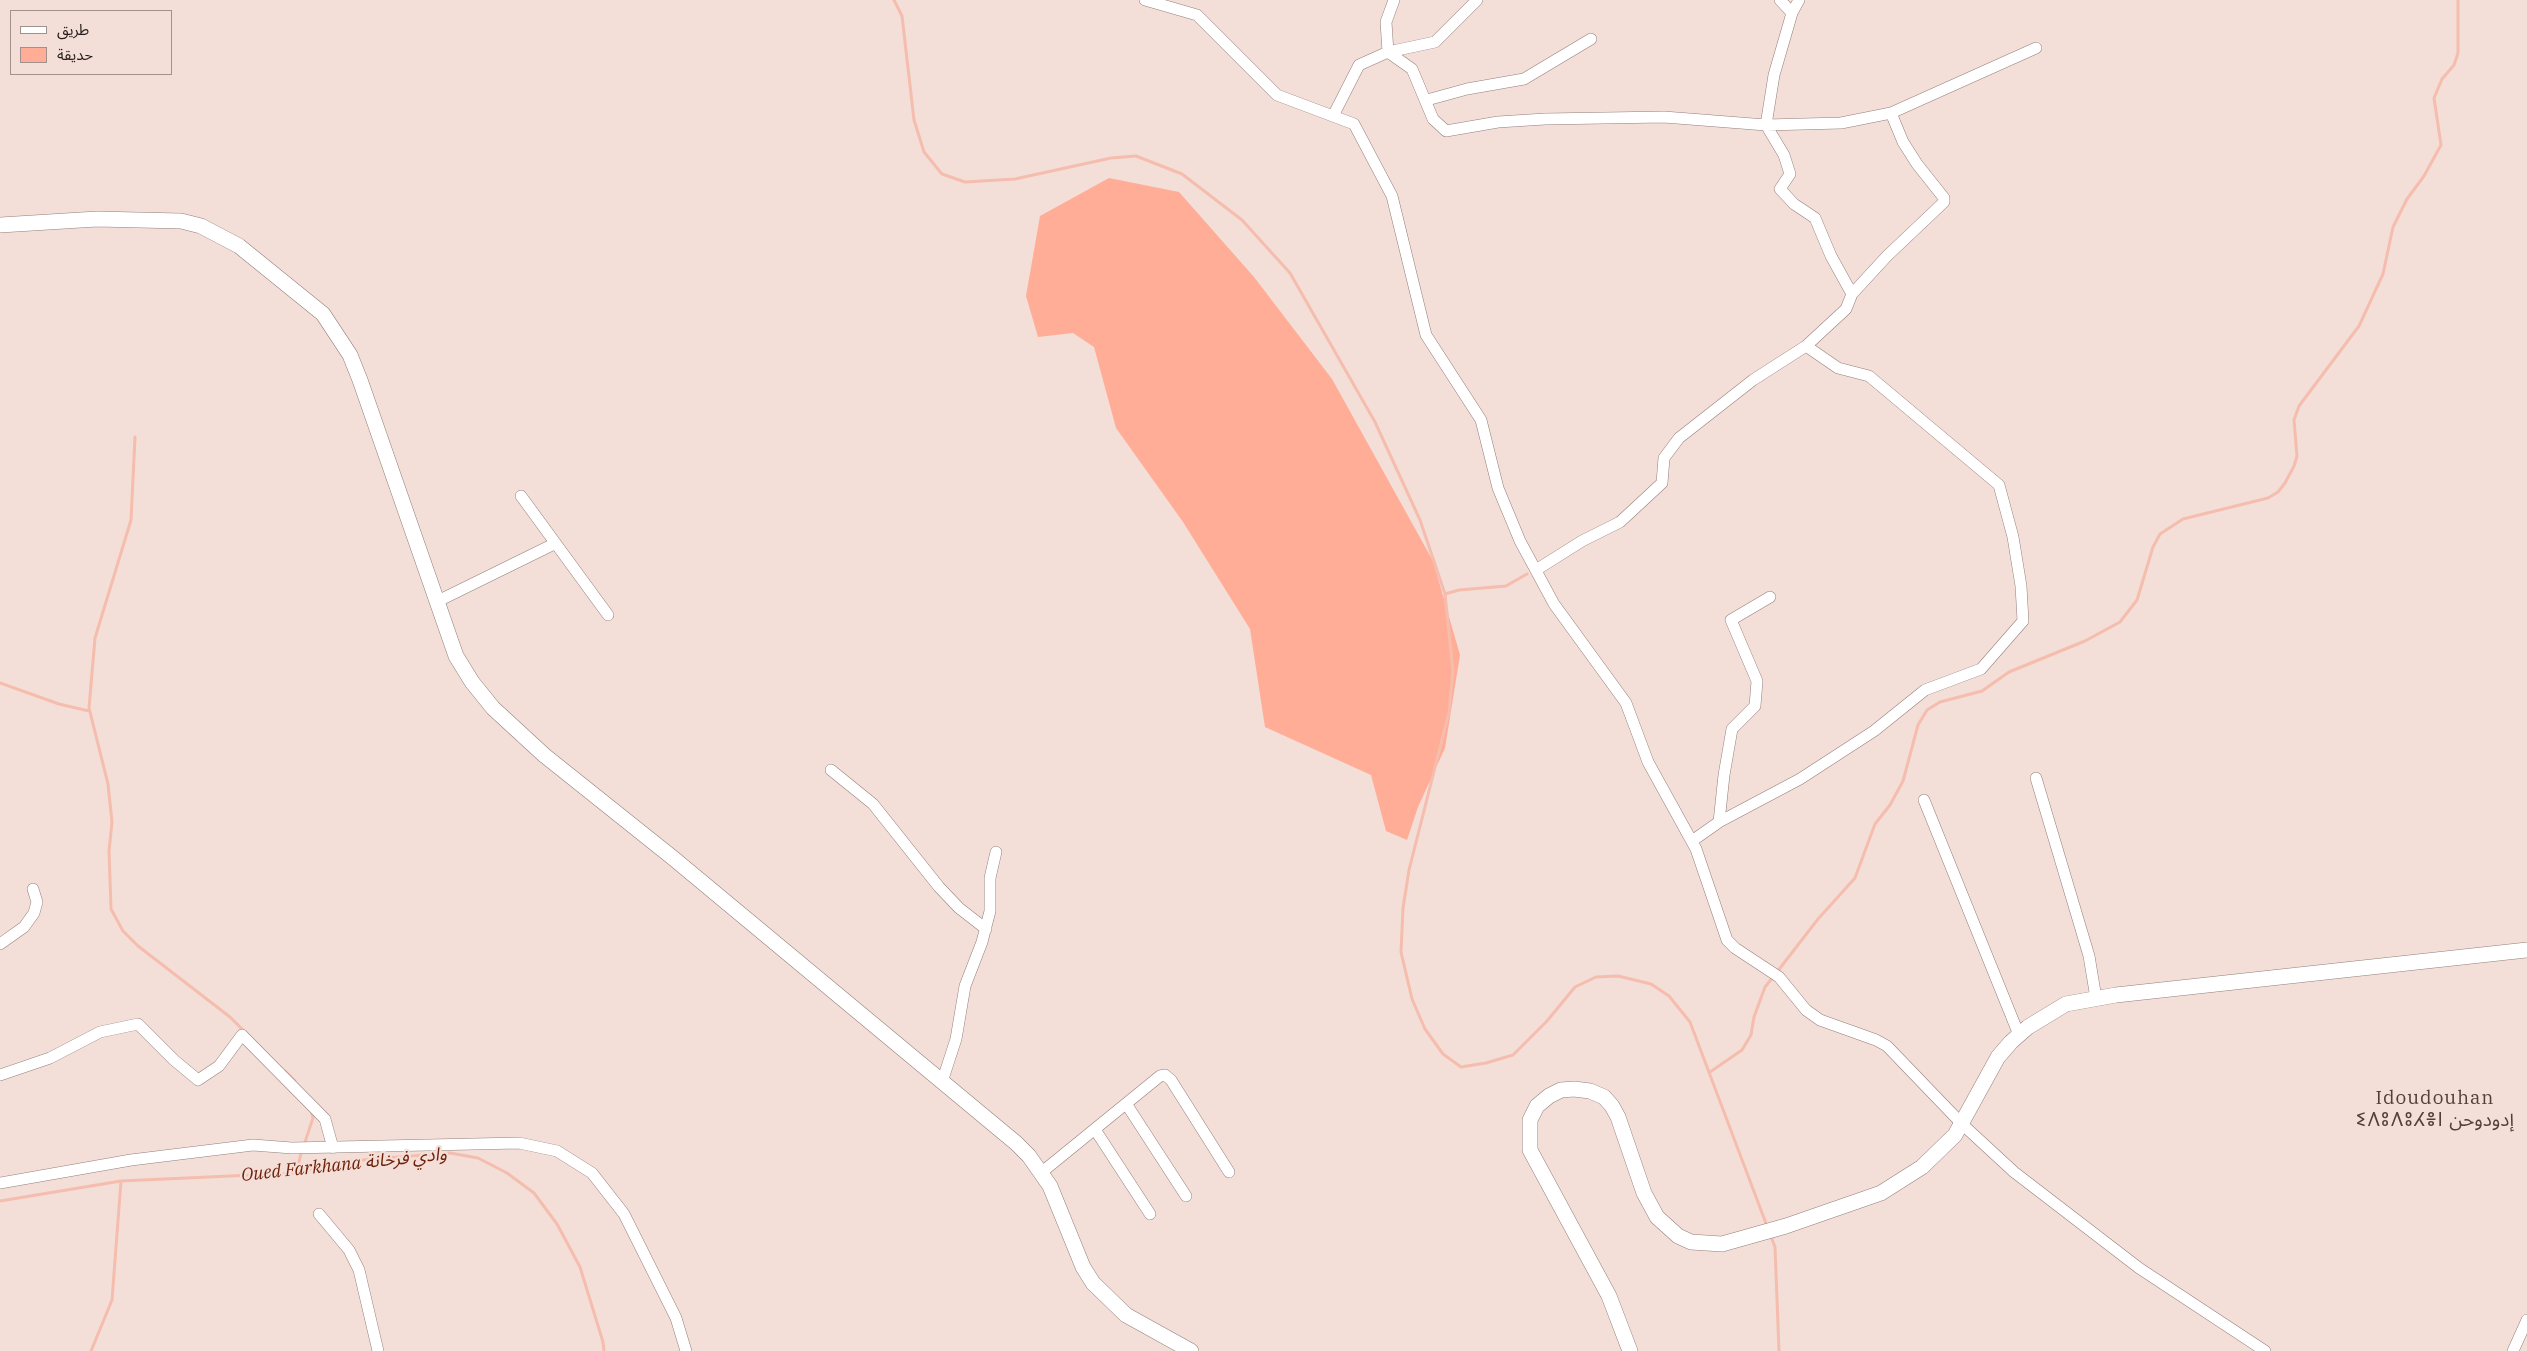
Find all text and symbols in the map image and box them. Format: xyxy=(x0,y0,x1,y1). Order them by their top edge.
legend xyxy=(10,10,172,75)
text: طريق xyxy=(57,20,89,39)
text: حديقة xyxy=(57,45,93,64)
district label: Idoudouhan ⵉⴷⵓⴷⵓⵃⴻⵏ إدودوحن xyxy=(2361,1088,2509,1132)
water label: Oued Farkhana وادي فرخانة xyxy=(240,1143,448,1187)

